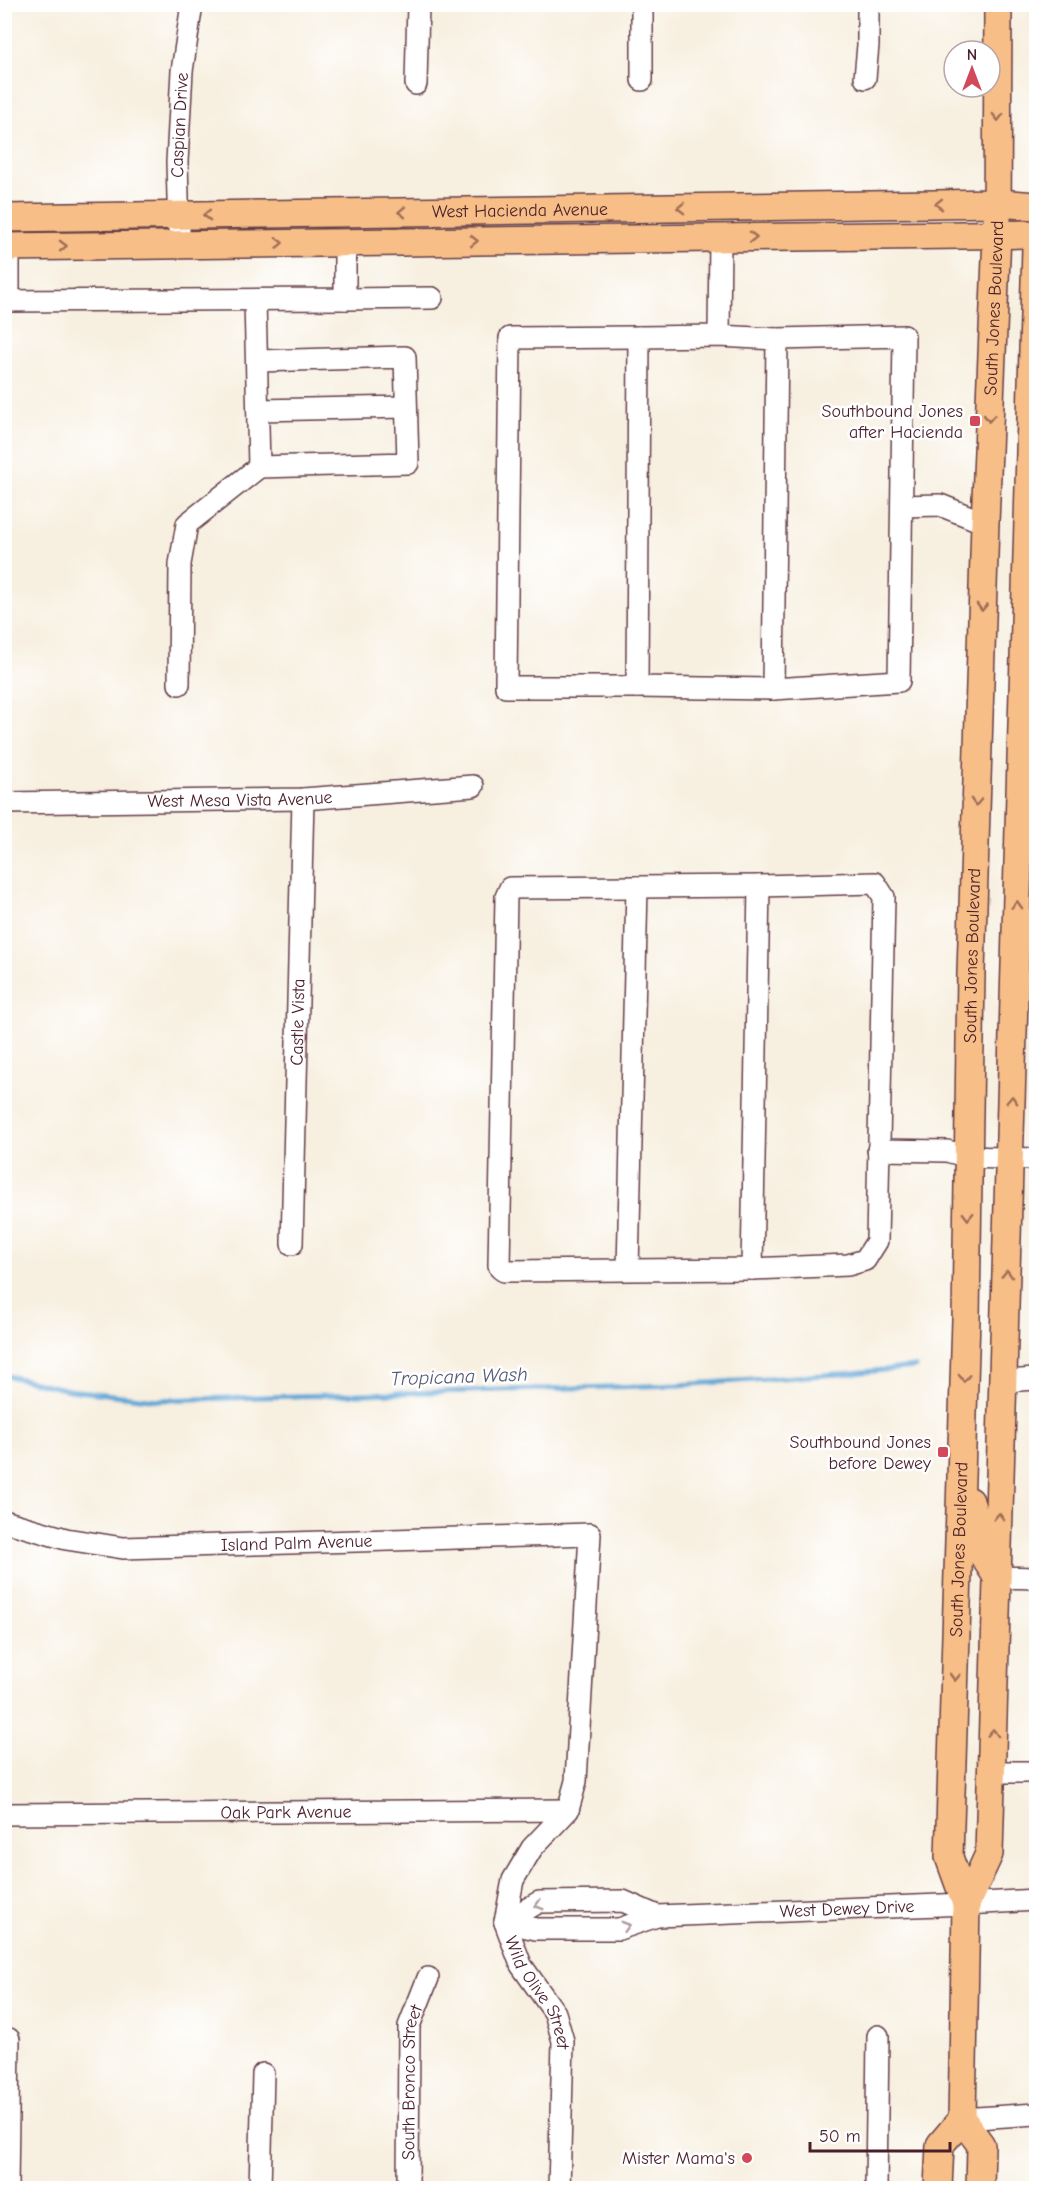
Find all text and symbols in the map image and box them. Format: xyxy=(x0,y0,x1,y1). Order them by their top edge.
north arrow xyxy=(942,39,1002,99)
text: N xyxy=(967,46,977,64)
street label: Caspian Drive xyxy=(167,72,193,178)
one-way arrow xyxy=(992,112,1004,121)
one-way arrow xyxy=(935,198,944,210)
street label: West Hacienda Avenue xyxy=(432,199,608,223)
one-way arrow xyxy=(677,202,686,214)
one-way arrow xyxy=(398,206,407,218)
one-way arrow xyxy=(203,209,212,221)
street label: South Jones Boulevard xyxy=(980,220,1008,396)
one-way arrow xyxy=(748,231,757,243)
one-way arrow xyxy=(469,235,478,247)
one-way arrow xyxy=(274,237,283,249)
one-way arrow xyxy=(58,240,67,252)
place label: Southbound Jones after Hacienda xyxy=(821,401,963,443)
marker: Southbound Jones after Hacienda xyxy=(968,414,982,428)
one-way arrow xyxy=(983,414,996,423)
one-way arrow xyxy=(976,603,988,612)
street label: West Mesa Vista Avenue xyxy=(147,787,333,812)
one-way arrow xyxy=(970,798,983,807)
street label: South Jones Boulevard xyxy=(960,868,985,1043)
one-way arrow xyxy=(1011,900,1024,909)
street label: Castle Vista xyxy=(286,978,310,1066)
one-way arrow xyxy=(1005,1095,1018,1104)
one-way arrow xyxy=(962,1211,974,1220)
one-way arrow xyxy=(1000,1269,1013,1278)
water label: Tropicana Wash xyxy=(390,1363,528,1390)
one-way arrow xyxy=(958,1373,970,1382)
place label: Southbound Jones before Dewey xyxy=(789,1432,932,1474)
marker: Southbound Jones before Dewey xyxy=(936,1445,950,1459)
street label: South Jones Boulevard xyxy=(946,1461,972,1637)
one-way arrow xyxy=(993,1513,1006,1522)
street label: Island Palm Avenue xyxy=(221,1531,373,1556)
one-way arrow xyxy=(948,1673,961,1682)
one-way arrow xyxy=(986,1729,999,1738)
street label: Oak Park Avenue xyxy=(220,1802,352,1823)
street label: West Dewey Drive xyxy=(779,1896,915,1922)
one-way arrow xyxy=(535,1898,545,1910)
one-way arrow xyxy=(620,1921,631,1933)
street label: Wild Olive Street xyxy=(500,1933,573,2050)
street label: South Bronco Street xyxy=(398,2001,428,2160)
scale bar xyxy=(810,2115,950,2153)
text: 50 m xyxy=(819,2126,861,2147)
place label: Mister Mama's xyxy=(622,2148,735,2169)
marker: Mister Mama's xyxy=(740,2151,754,2165)

